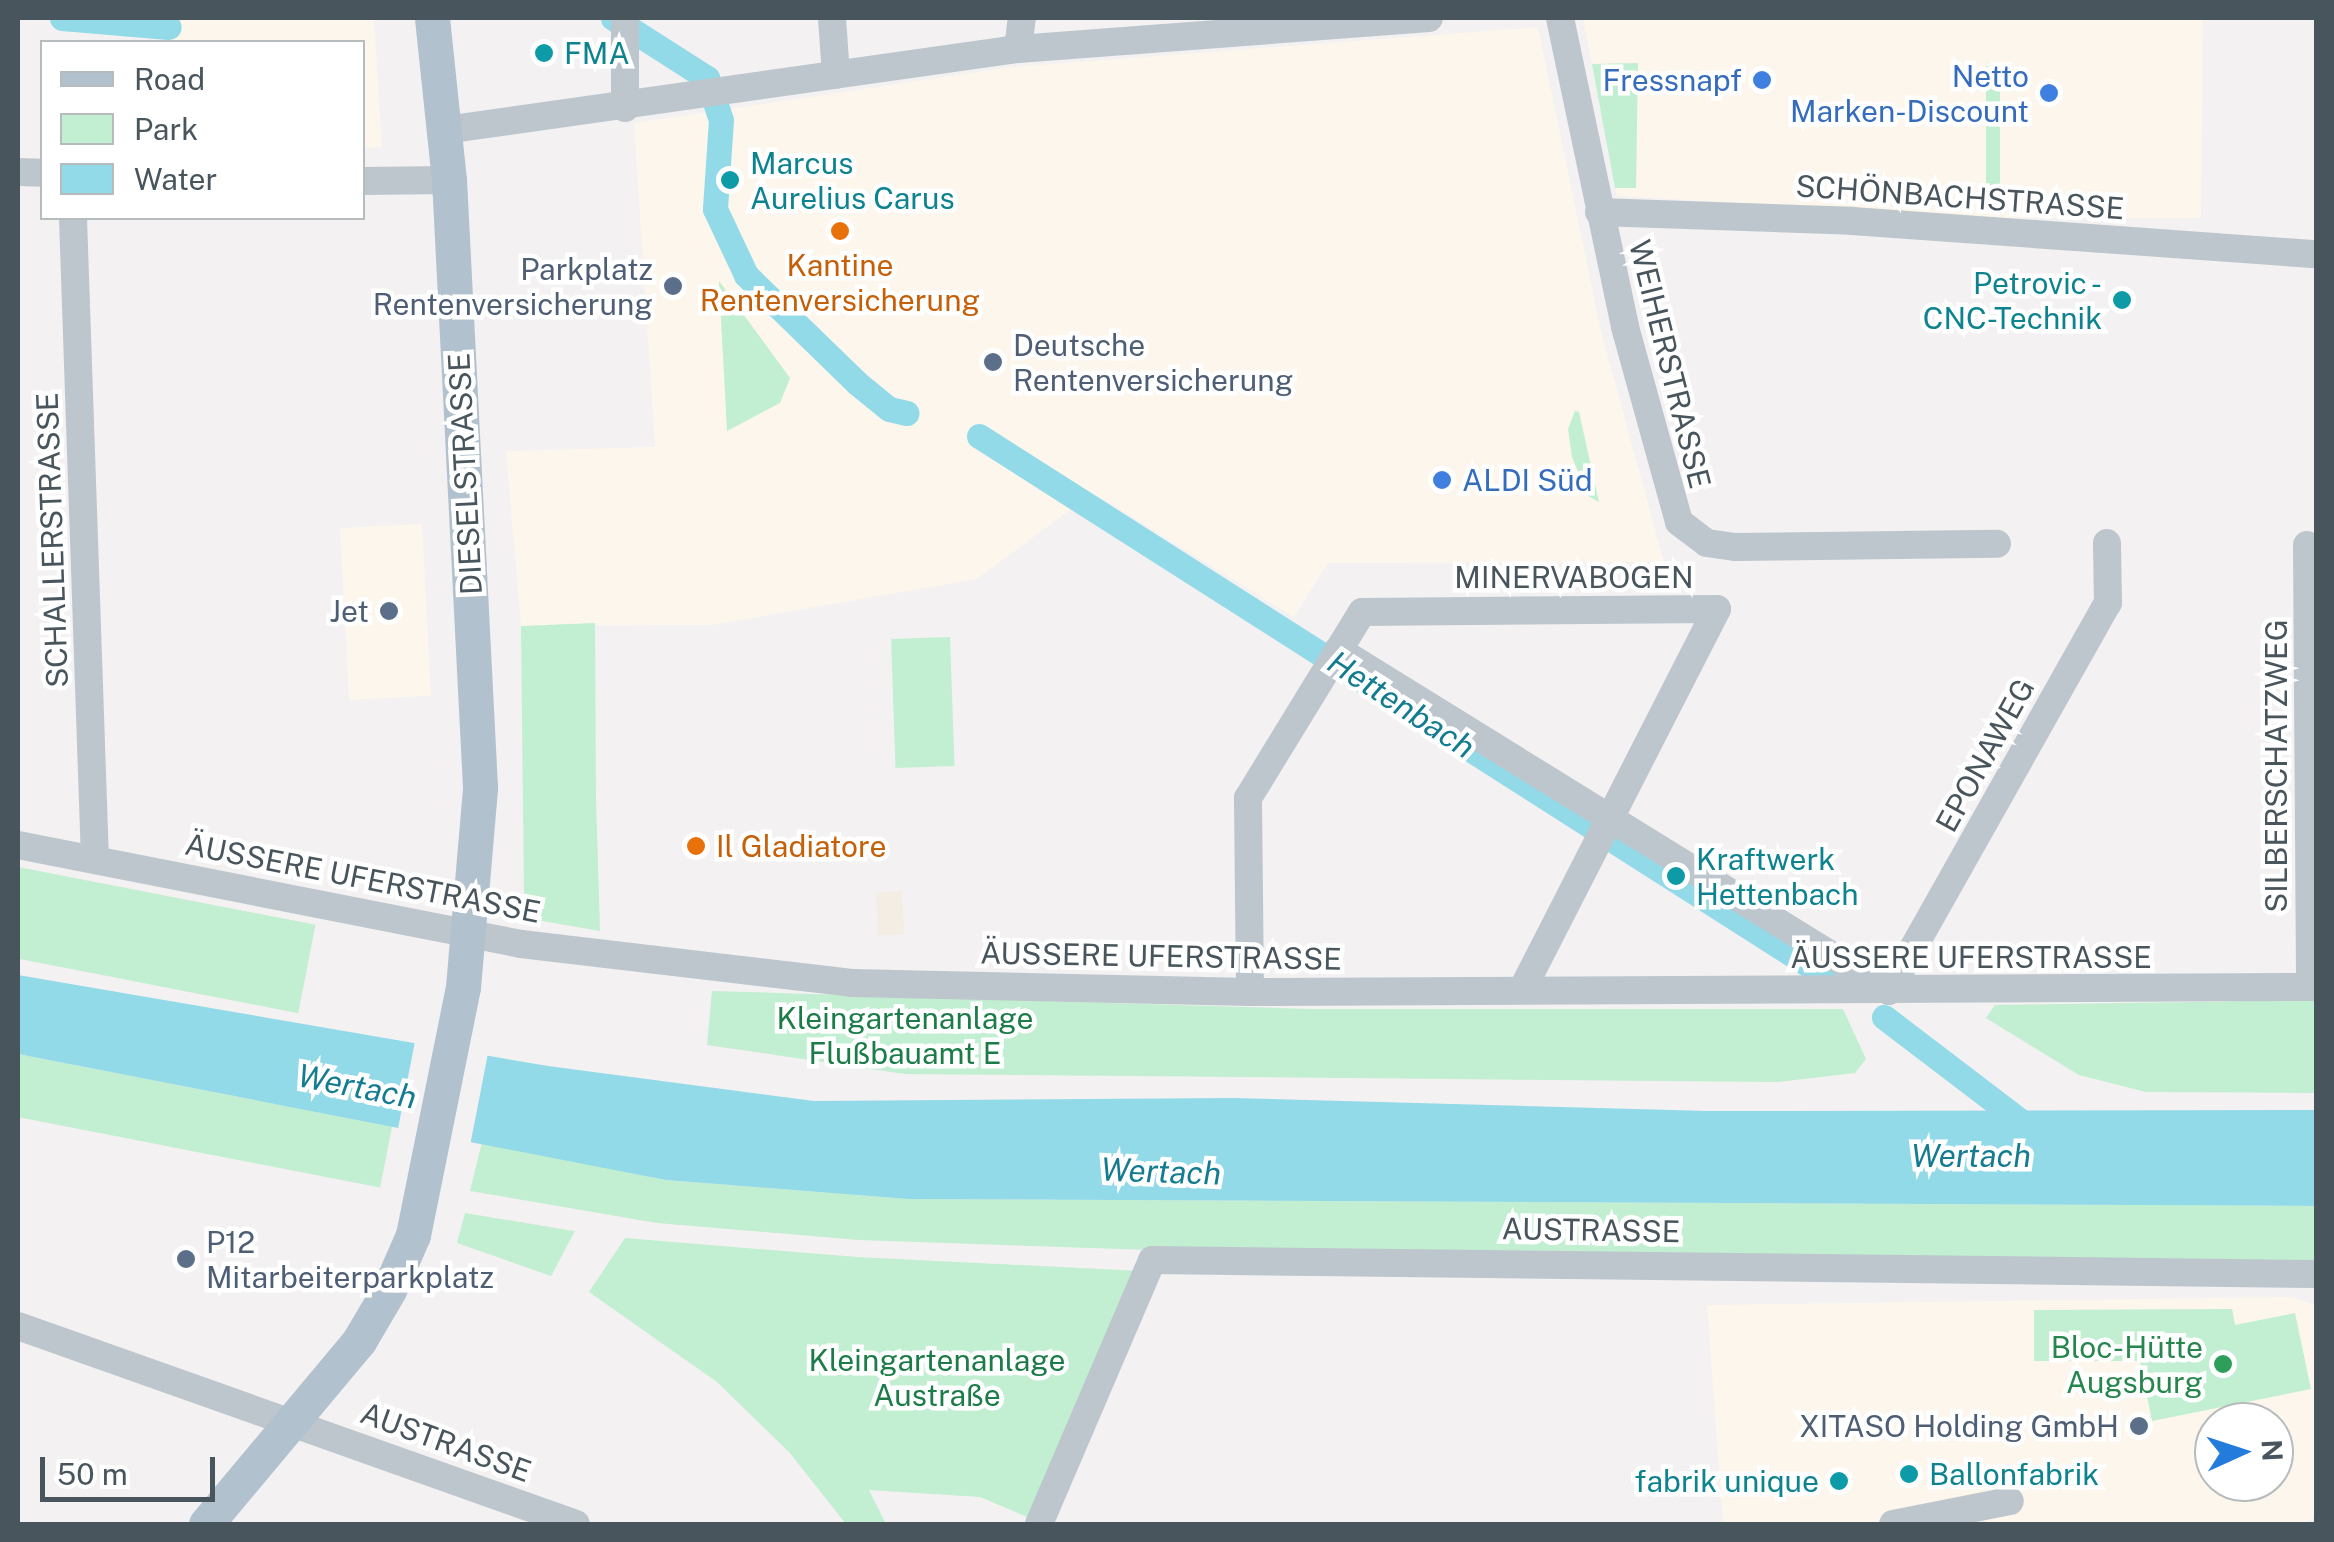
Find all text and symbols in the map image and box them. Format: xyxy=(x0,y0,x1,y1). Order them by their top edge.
place label: FMA xyxy=(564,35,630,71)
legend xyxy=(40,40,365,220)
marker: FMA xyxy=(533,42,555,64)
place label: Netto Marken-Discount xyxy=(1790,58,2029,128)
text: Road xyxy=(134,61,205,97)
place label: Fressnapf xyxy=(1602,62,1742,98)
marker: Fressnapf xyxy=(1751,69,1773,91)
marker: Netto Marken-Discount xyxy=(2038,82,2060,104)
text: Park xyxy=(134,111,198,147)
place label: Marcus Aurelius Carus xyxy=(750,145,955,216)
text: Water xyxy=(134,161,217,197)
street label: SCHÖNBACHSTRASSE xyxy=(1794,168,2126,226)
marker: Marcus Aurelius Carus xyxy=(719,169,741,191)
marker: Kantine Rentenversicherung xyxy=(829,220,851,242)
street label: WEIHERSTRASSE xyxy=(1622,236,1718,492)
place label: Kantine Rentenversicherung xyxy=(700,247,980,318)
place label: Parkplatz Rentenversicherung xyxy=(373,251,653,322)
place label: Petrovic - CNC-Technik xyxy=(1923,265,2102,336)
marker: Parkplatz Rentenversicherung xyxy=(662,275,684,297)
marker: Petrovic - CNC-Technik xyxy=(2111,289,2133,311)
place label: Deutsche Rentenversicherung xyxy=(1013,327,1293,398)
marker: Deutsche Rentenversicherung xyxy=(982,351,1004,373)
street label: DIESELSTRASSE xyxy=(441,352,489,596)
street label: SCHALLERSTRASSE xyxy=(29,392,75,688)
place label: ALDI Süd xyxy=(1462,462,1593,498)
marker: ALDI Süd xyxy=(1431,469,1453,491)
street label: MINERVABOGEN xyxy=(1454,559,1694,595)
place label: Jet xyxy=(329,593,369,629)
marker: Jet xyxy=(378,600,400,622)
street label: SILBERSCHATZWEG xyxy=(2258,619,2294,913)
water label: Hettenbach xyxy=(1320,643,1482,767)
street label: EPONAWEG xyxy=(1928,672,2042,838)
street label: ÄUSSERE UFERSTRASSE xyxy=(182,826,544,930)
place label: Il Gladiatore xyxy=(716,828,887,864)
marker: Il Gladiatore xyxy=(685,835,707,857)
place label: Kraftwerk Hettenbach xyxy=(1696,841,1859,912)
marker: Kraftwerk Hettenbach xyxy=(1665,865,1687,887)
street label: ÄUSSERE UFERSTRASSE xyxy=(980,935,1342,977)
street label: ÄUSSERE UFERSTRASSE xyxy=(1790,939,2152,975)
park label: Kleingartenanlage Flußbauamt E xyxy=(777,1000,1033,1070)
water label: Wertach xyxy=(294,1057,420,1117)
water label: Wertach xyxy=(1911,1137,2031,1175)
water label: Wertach xyxy=(1100,1151,1222,1193)
street label: AUSTRASSE xyxy=(1501,1210,1681,1250)
place label: P12 Mitarbeiterparkplatz xyxy=(206,1224,494,1294)
marker: P12 Mitarbeiterparkplatz xyxy=(175,1248,197,1270)
place label: Bloc-Hütte Augsburg xyxy=(2051,1329,2203,1400)
park label: Kleingartenanlage Austraße xyxy=(809,1342,1065,1412)
marker: Bloc-Hütte Augsburg xyxy=(2212,1353,2234,1375)
street label: AUSTRASSE xyxy=(356,1395,536,1489)
north arrow xyxy=(2194,1402,2294,1502)
place label: XITASO Holding GmbH xyxy=(1799,1408,2119,1444)
marker: XITASO Holding GmbH xyxy=(2128,1415,2150,1437)
scale bar xyxy=(45,1437,220,1499)
text: N xyxy=(2255,1439,2290,1462)
text: 50 m xyxy=(57,1456,128,1492)
place label: Ballonfabrik xyxy=(1929,1456,2099,1492)
place label: fabrik unique xyxy=(1634,1463,1819,1499)
marker: Ballonfabrik xyxy=(1898,1463,1920,1485)
marker: fabrik unique xyxy=(1828,1470,1850,1492)

